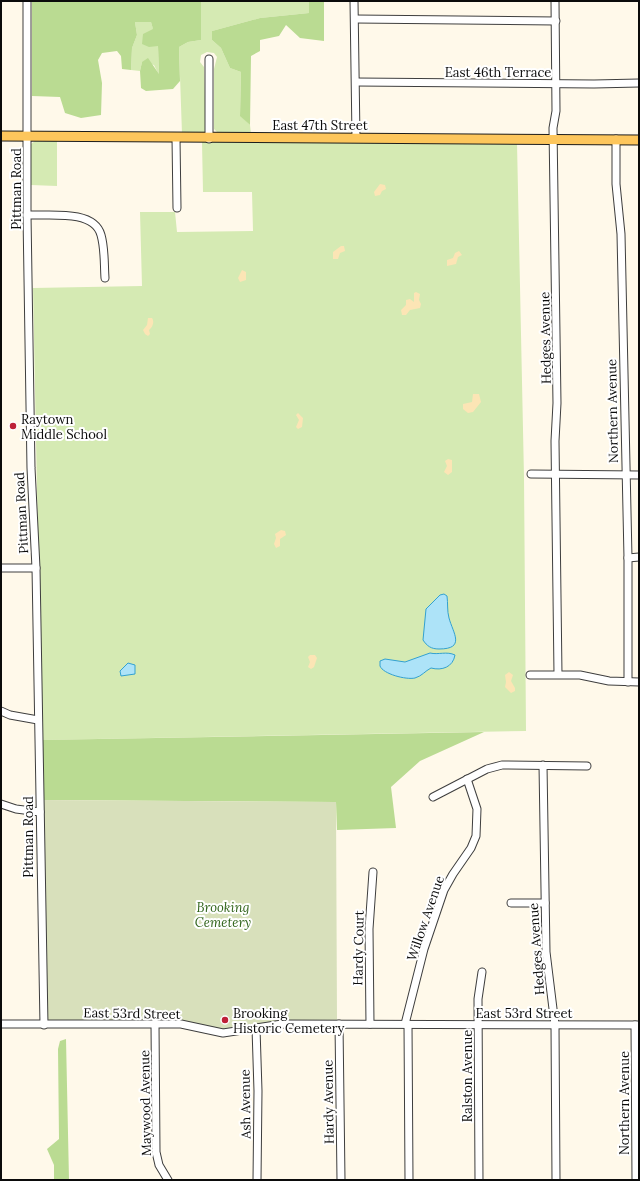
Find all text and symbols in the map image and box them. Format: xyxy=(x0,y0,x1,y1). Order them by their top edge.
street label: East 46th Terrace xyxy=(445,64,551,81)
street label: East 47th Street xyxy=(272,117,368,134)
street label: Pittman Road xyxy=(8,148,25,230)
street label: Hedges Avenue xyxy=(536,292,555,384)
street label: Northern Avenue xyxy=(603,359,622,463)
place label: Raytown Middle School xyxy=(21,411,107,443)
marker: Raytown Middle School xyxy=(8,421,18,431)
street label: Pittman Road xyxy=(11,471,32,554)
street label: Pittman Road xyxy=(20,796,37,878)
street label: Willow Avenue xyxy=(403,873,448,963)
park label: Brooking Cemetery xyxy=(195,899,252,931)
street label: Hedges Avenue xyxy=(525,902,548,996)
street label: Hardy Court xyxy=(349,910,368,986)
street label: East 53rd Street xyxy=(83,1004,181,1023)
place label: Brooking Historic Cemetery xyxy=(233,1005,345,1037)
street label: East 53rd Street xyxy=(475,1005,573,1022)
marker: Brooking Historic Cemetery xyxy=(220,1015,230,1025)
street label: Ralston Avenue xyxy=(459,1030,476,1122)
street label: Maywood Avenue xyxy=(136,1050,155,1156)
street label: Northern Avenue xyxy=(616,1051,633,1155)
street label: Hardy Avenue xyxy=(319,1060,338,1144)
street label: Ash Avenue xyxy=(236,1069,255,1140)

